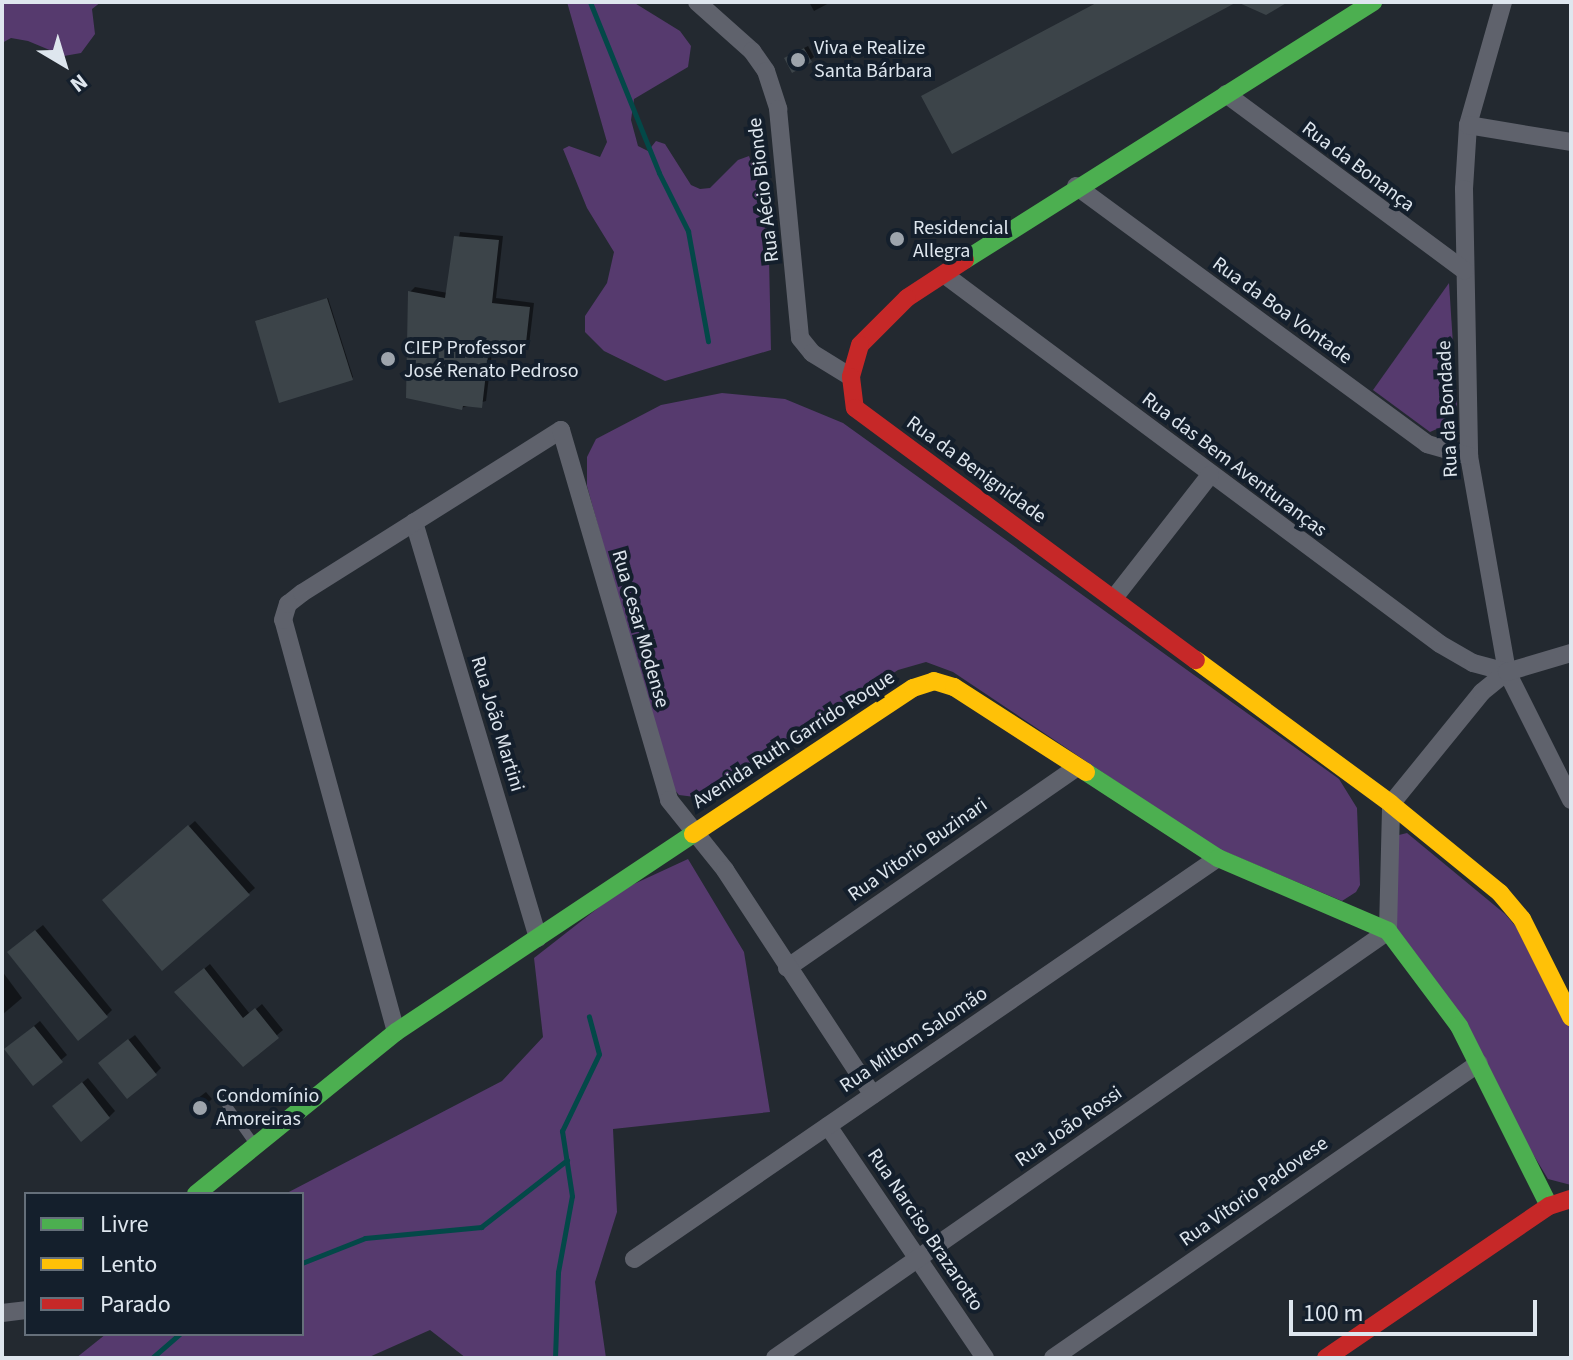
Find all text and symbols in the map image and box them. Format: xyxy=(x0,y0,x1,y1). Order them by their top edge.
north arrow xyxy=(24,24,104,104)
place label: Viva e Realize Santa Bárbara xyxy=(814,36,932,83)
marker: Viva e Realize Santa Bárbara xyxy=(789,51,807,69)
text: N xyxy=(63,66,94,100)
street label: Rua Aécio Bionde xyxy=(743,116,785,264)
street label: Rua da Bonança xyxy=(1297,117,1419,217)
place label: Residencial Allegra xyxy=(913,216,1009,263)
marker: Residencial Allegra xyxy=(888,230,906,248)
street label: Rua da Boa Vontade xyxy=(1207,252,1357,370)
place label: CIEP Professor José Renato Pedroso xyxy=(404,336,578,383)
street label: Rua da Bondade xyxy=(1432,340,1464,478)
marker: CIEP Professor José Renato Pedroso xyxy=(379,350,397,368)
street label: Rua das Bem Aventuranças xyxy=(1137,388,1331,542)
street label: Rua da Benignidade xyxy=(901,411,1051,529)
street label: Rua Cesar Modense xyxy=(606,547,674,711)
street label: Rua João Martini xyxy=(465,653,529,795)
street label: Avenida Ruth Garrido Roque xyxy=(689,666,899,814)
street label: Rua Vitorio Buzinari xyxy=(844,793,992,907)
street label: Rua Miltom Salomão xyxy=(836,982,992,1098)
street label: Rua João Rossi xyxy=(1011,1081,1127,1173)
place label: Condomínio Amoreiras xyxy=(216,1084,319,1131)
marker: Condomínio Amoreiras xyxy=(191,1099,209,1117)
street label: Rua Vitorio Padovese xyxy=(1175,1132,1333,1252)
street label: Rua Narciso Brazarotto xyxy=(862,1144,988,1316)
legend xyxy=(24,1192,304,1336)
text: Livre xyxy=(100,1207,149,1242)
text: Lento xyxy=(100,1247,157,1282)
scale bar xyxy=(1293,1284,1541,1334)
text: Parado xyxy=(100,1287,171,1322)
text: 100 m xyxy=(1303,1296,1363,1331)

